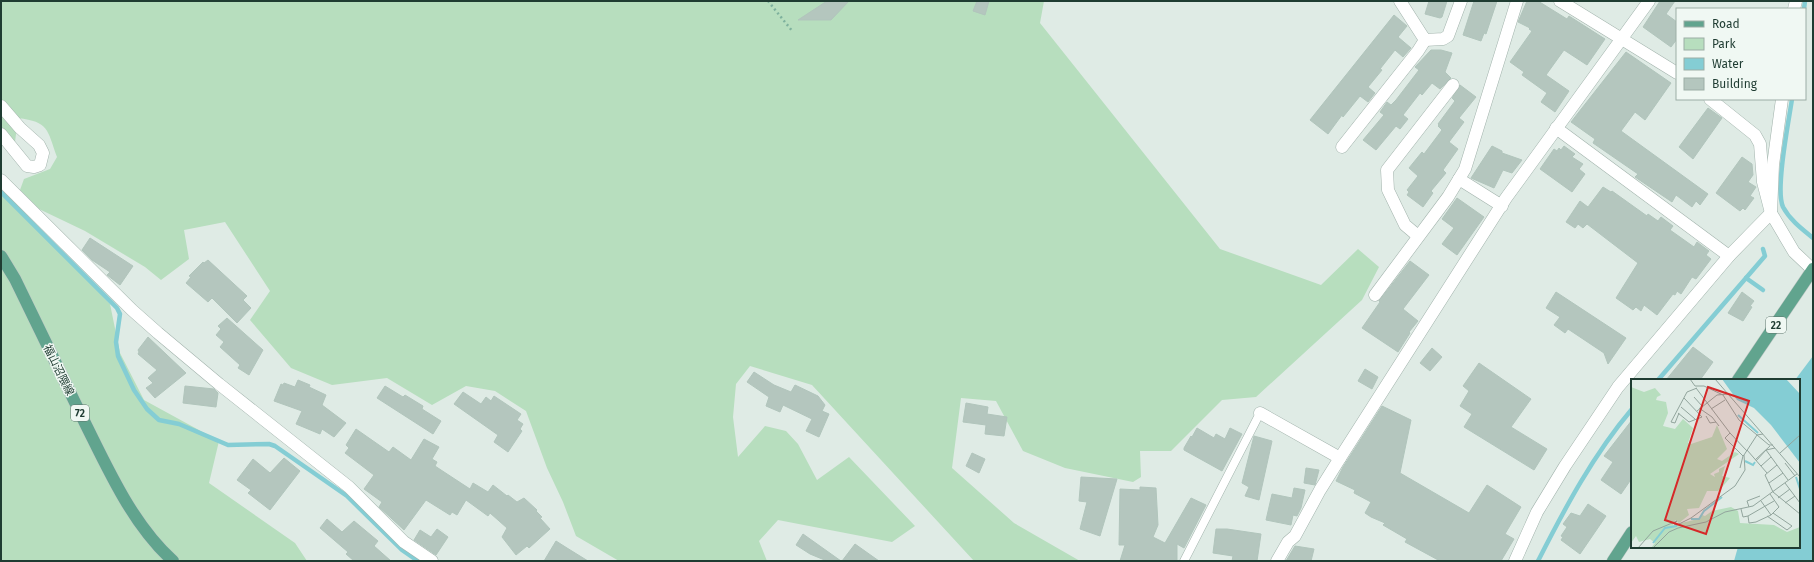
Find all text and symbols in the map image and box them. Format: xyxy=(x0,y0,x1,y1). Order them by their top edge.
legend xyxy=(1676,8,1806,100)
text: Road xyxy=(1712,17,1740,31)
text: Park xyxy=(1712,37,1736,51)
text: Water xyxy=(1712,57,1744,71)
text: Building xyxy=(1712,77,1758,91)
road number: 22 xyxy=(1766,317,1786,333)
street label: 福山沼隈線 xyxy=(41,343,76,398)
inset map xyxy=(1631,379,1800,548)
road number: 72 xyxy=(71,405,89,421)

